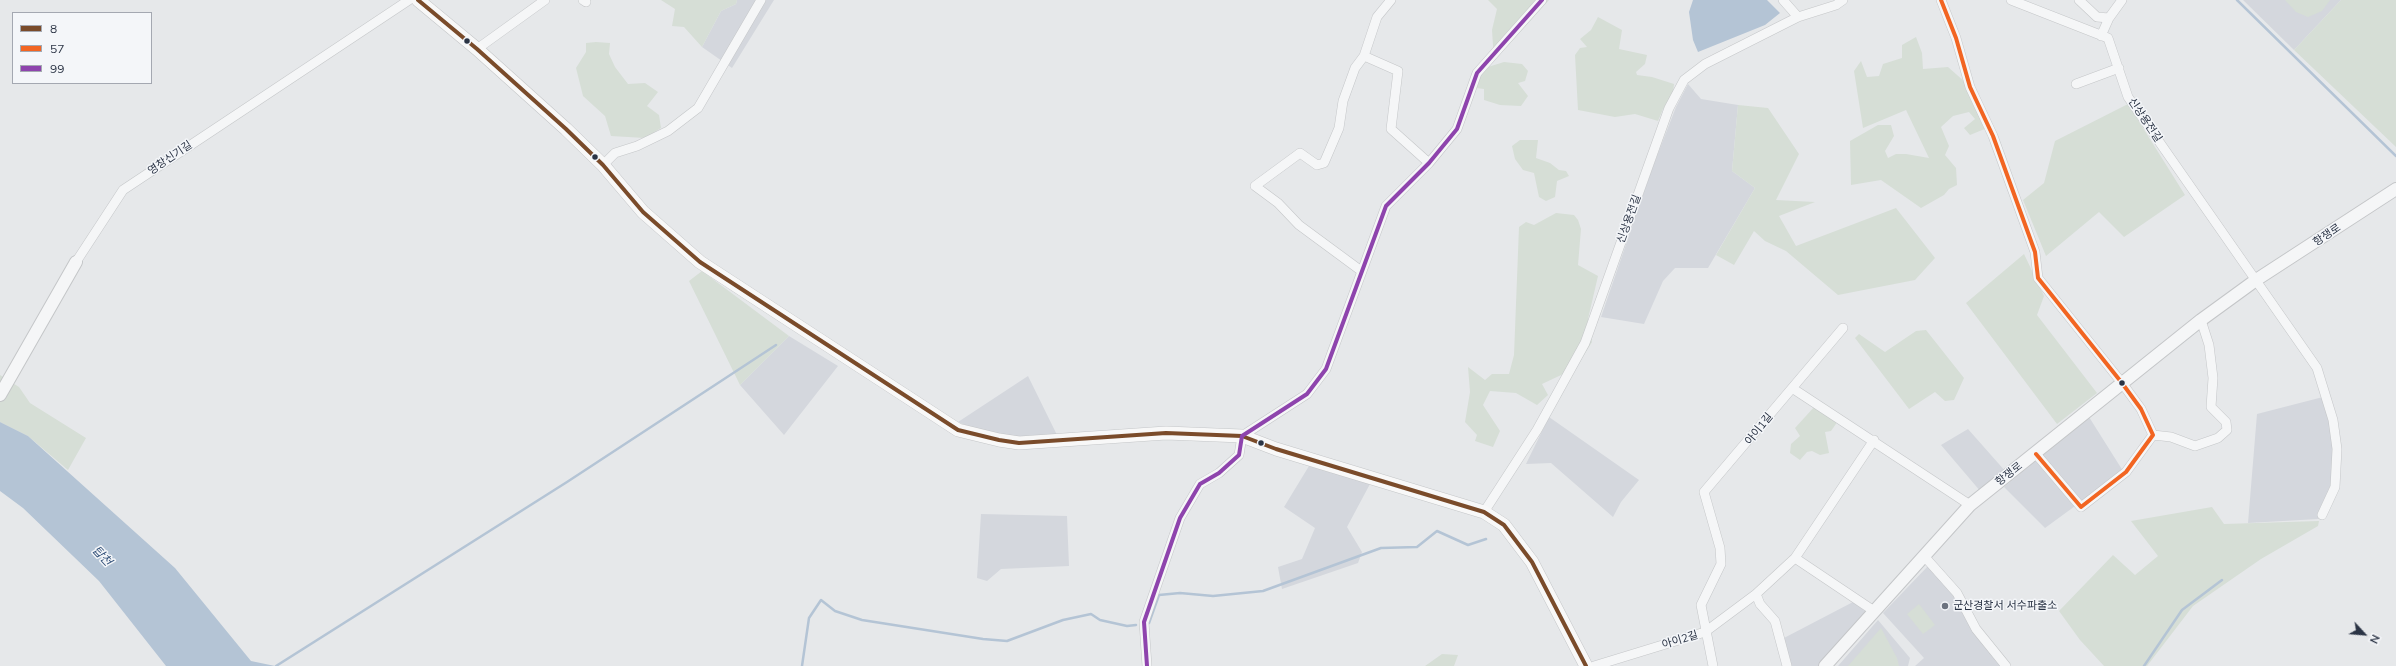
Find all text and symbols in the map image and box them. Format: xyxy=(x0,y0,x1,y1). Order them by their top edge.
legend xyxy=(12,12,152,84)
text: 8 xyxy=(50,21,57,36)
unlabelled marker xyxy=(462,36,472,46)
text: 57 xyxy=(50,41,64,56)
text: 99 xyxy=(50,61,64,76)
street label: 신상용전길 xyxy=(2125,95,2165,145)
street label: 영창신기길 xyxy=(145,138,195,178)
unlabelled marker xyxy=(590,152,600,162)
street label: 신상용전길 xyxy=(1614,193,1644,245)
street label: 항쟁로 xyxy=(2311,221,2343,249)
unlabelled marker xyxy=(2117,378,2127,388)
street label: 아이1길 xyxy=(1742,410,1776,448)
unlabelled marker xyxy=(1256,438,1266,448)
street label: 항쟁로 xyxy=(1993,459,2025,489)
water label: 탑천 xyxy=(89,543,115,569)
place label: 군산경찰서 서수파출소 xyxy=(1953,599,2057,613)
marker: 군산경찰서 서수파출소 xyxy=(1940,601,1950,611)
north arrow xyxy=(2344,614,2384,654)
street label: 아이2길 xyxy=(1660,628,1700,652)
text: N xyxy=(2367,632,2383,646)

